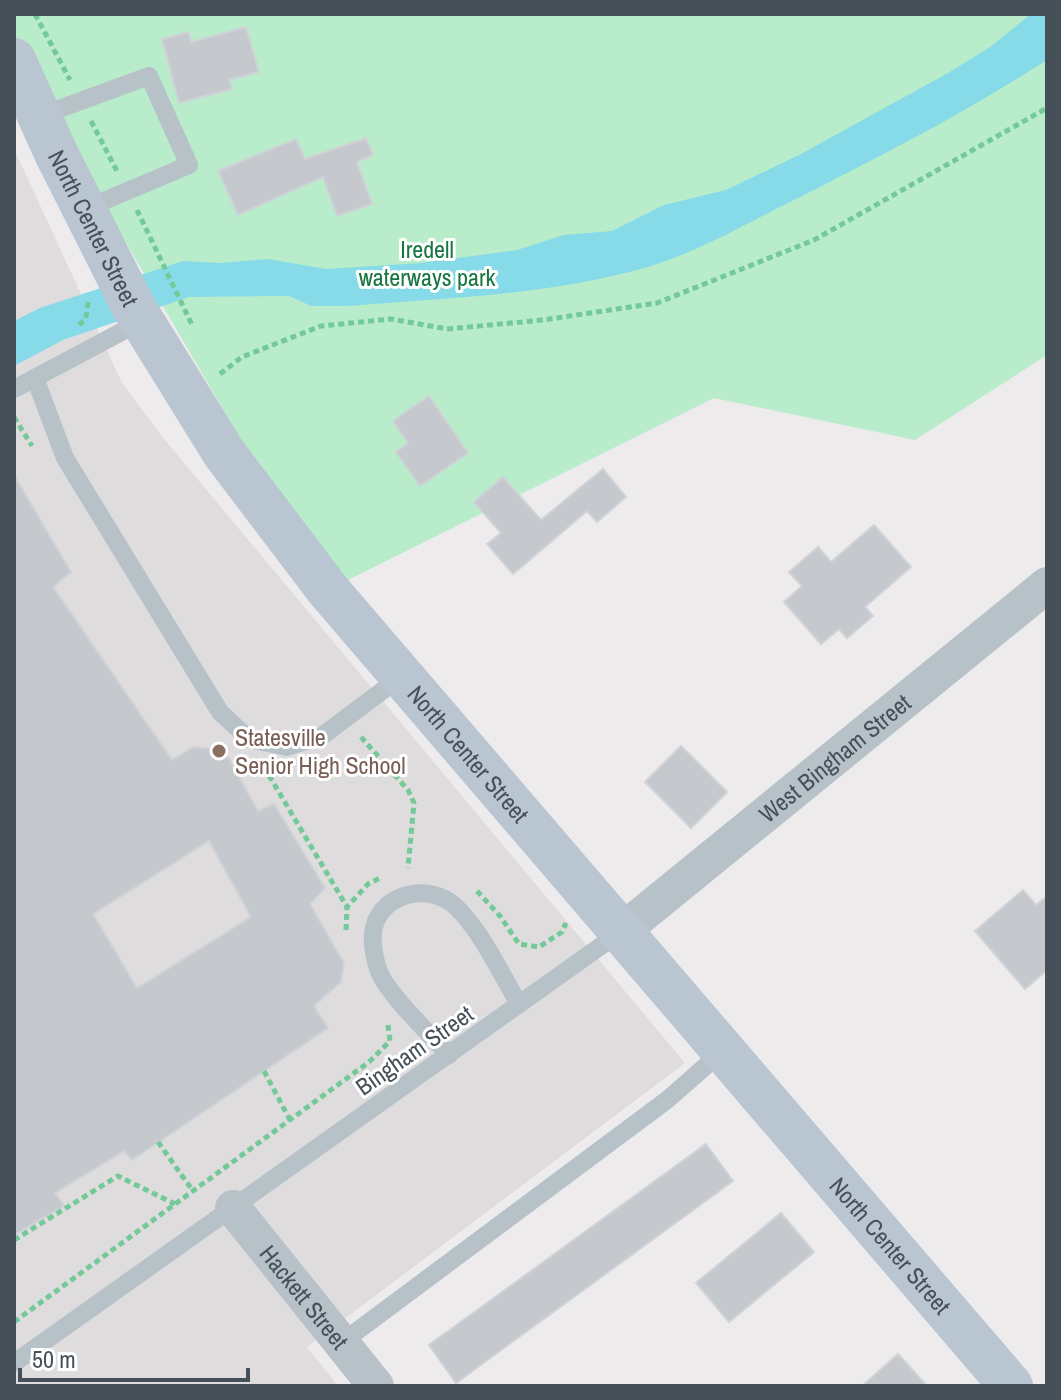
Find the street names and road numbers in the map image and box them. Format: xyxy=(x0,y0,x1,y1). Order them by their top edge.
street label: North Center Street xyxy=(41,144,147,312)
street label: North Center Street xyxy=(401,679,537,829)
street label: West Bingham Street xyxy=(752,686,917,829)
street label: Bingham Street xyxy=(349,997,480,1102)
street label: North Center Street xyxy=(823,1170,959,1321)
street label: Hackett Street xyxy=(253,1238,356,1356)

